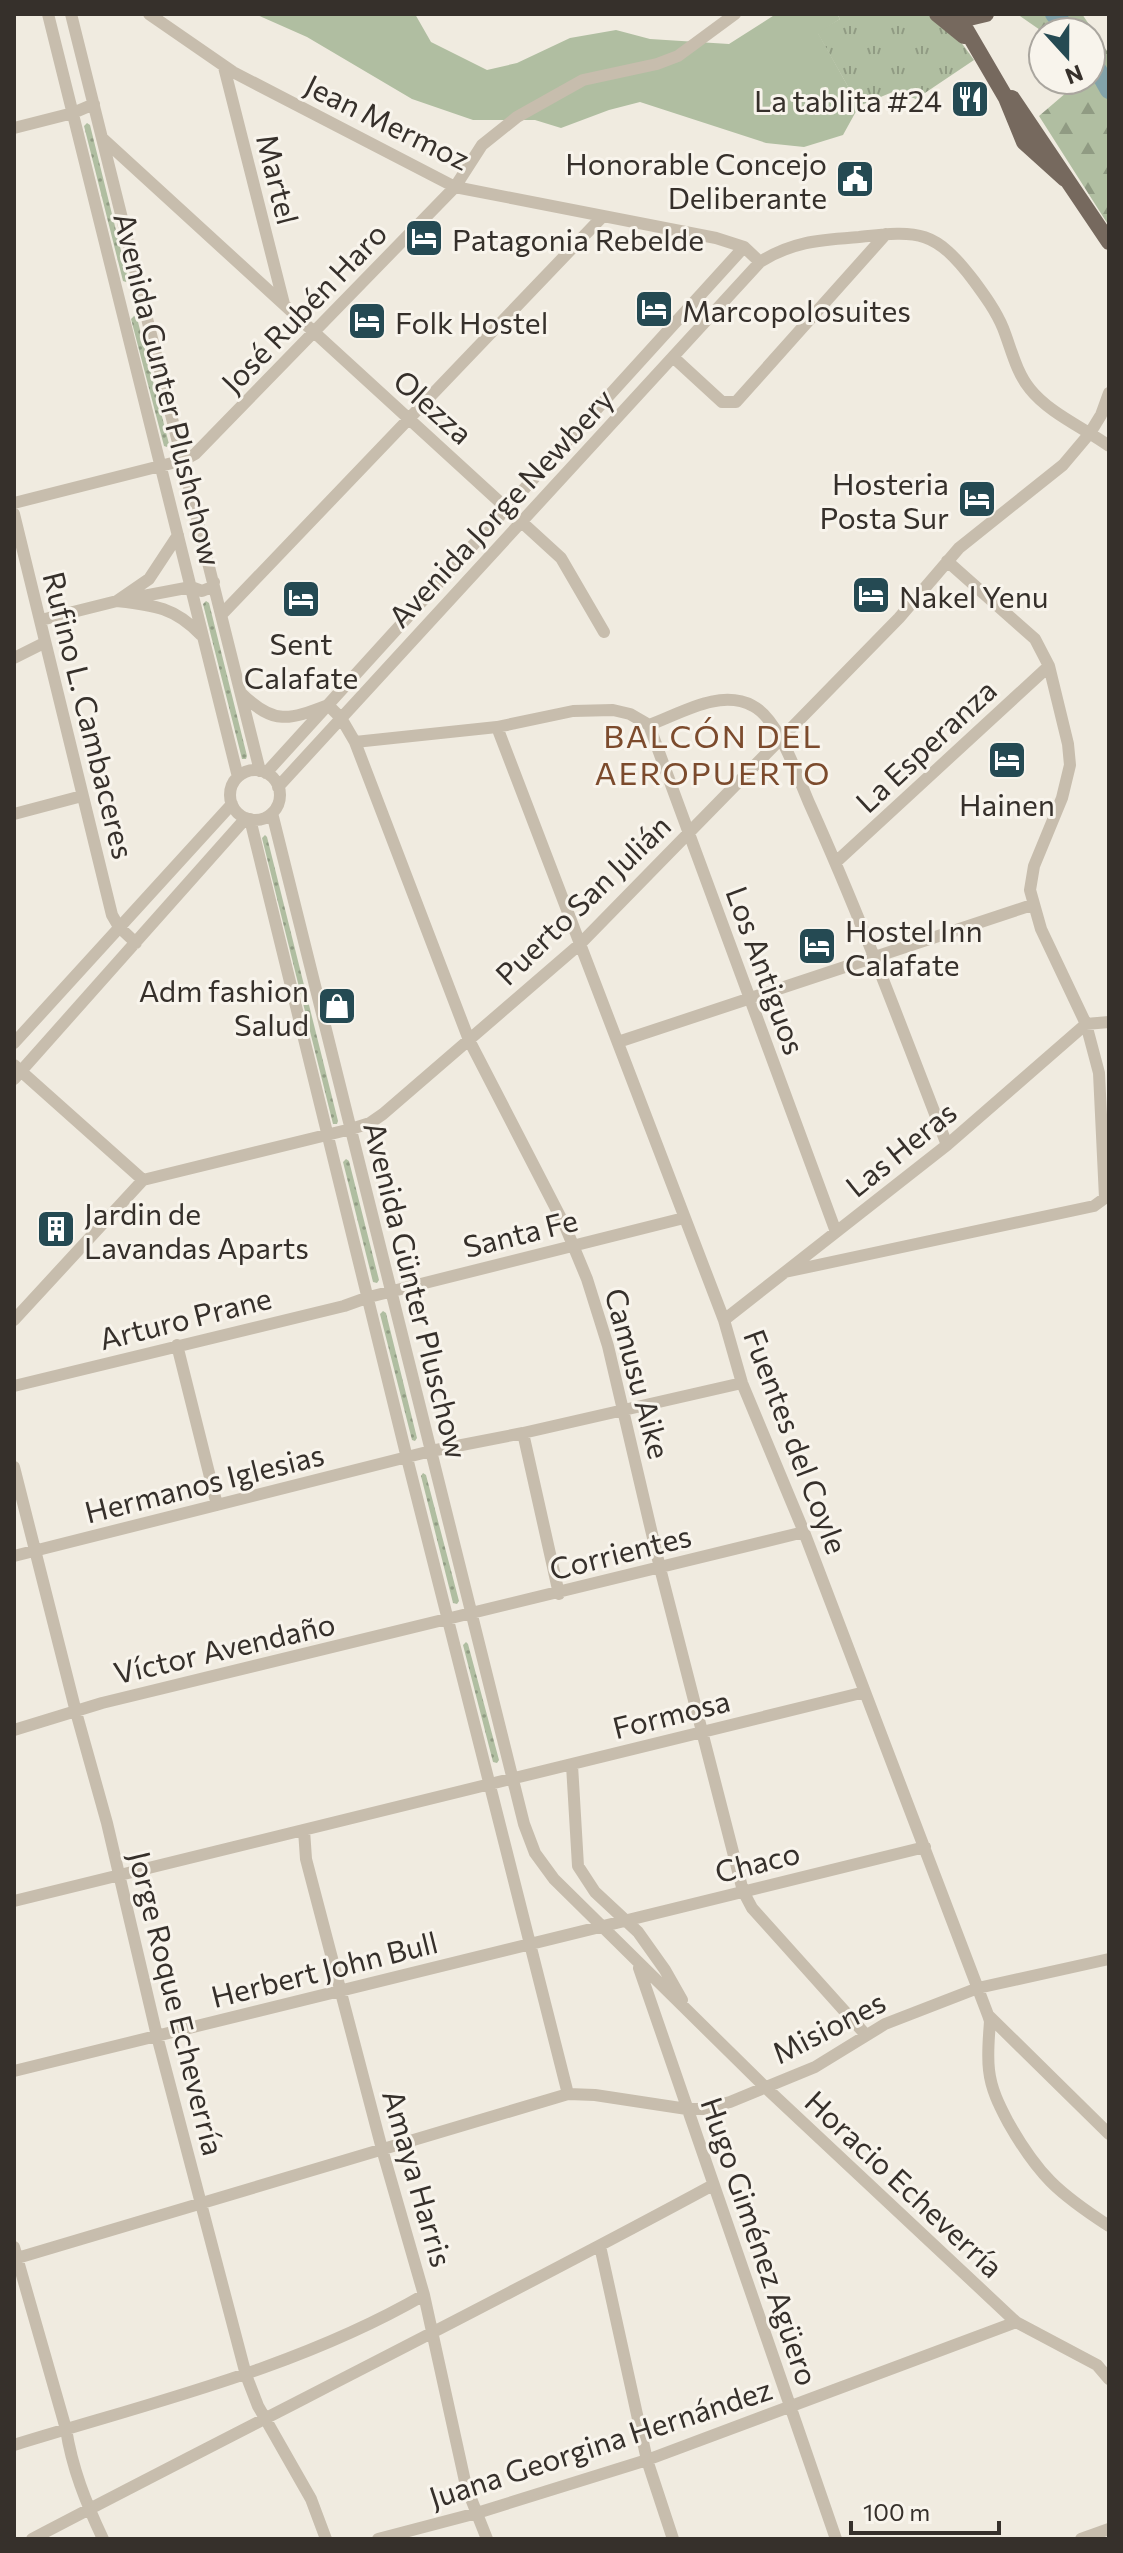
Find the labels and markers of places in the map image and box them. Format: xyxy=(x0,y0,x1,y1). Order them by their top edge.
restaurant icon: La tablita #24 xyxy=(949,78,991,120)
place label: La tablita #24 xyxy=(754,81,942,118)
place label: Honorable Concejo Deliberante xyxy=(565,144,827,215)
public building icon: Honorable Concejo Deliberante xyxy=(834,158,876,200)
hotel icon: Patagonia Rebelde xyxy=(403,217,445,259)
place label: Patagonia Rebelde xyxy=(452,220,704,257)
hotel icon: Marcopolosuites xyxy=(633,288,675,330)
place label: Marcopolosuites xyxy=(682,291,911,328)
hotel icon: Folk Hostel xyxy=(346,300,388,342)
place label: Folk Hostel xyxy=(395,303,548,340)
place label: Hosteria Posta Sur xyxy=(819,464,949,535)
hotel icon: Hosteria Posta Sur xyxy=(956,478,998,520)
hotel icon: Nakel Yenu xyxy=(850,574,892,616)
place label: Nakel Yenu xyxy=(899,577,1049,614)
hotel icon: Sent Calafate xyxy=(280,578,322,620)
place label: Sent Calafate xyxy=(244,624,358,695)
hotel icon: Hainen xyxy=(986,739,1028,781)
place label: Hainen xyxy=(959,785,1055,822)
place label: Hostel Inn Calafate xyxy=(845,911,983,982)
hotel icon: Hostel Inn Calafate xyxy=(796,925,838,967)
place label: Adm fashion Salud xyxy=(139,971,309,1042)
shop icon: Adm fashion Salud xyxy=(316,985,358,1027)
place label: Jardin de Lavandas Aparts xyxy=(84,1194,309,1265)
building icon: Jardin de Lavandas Aparts xyxy=(35,1208,77,1250)

